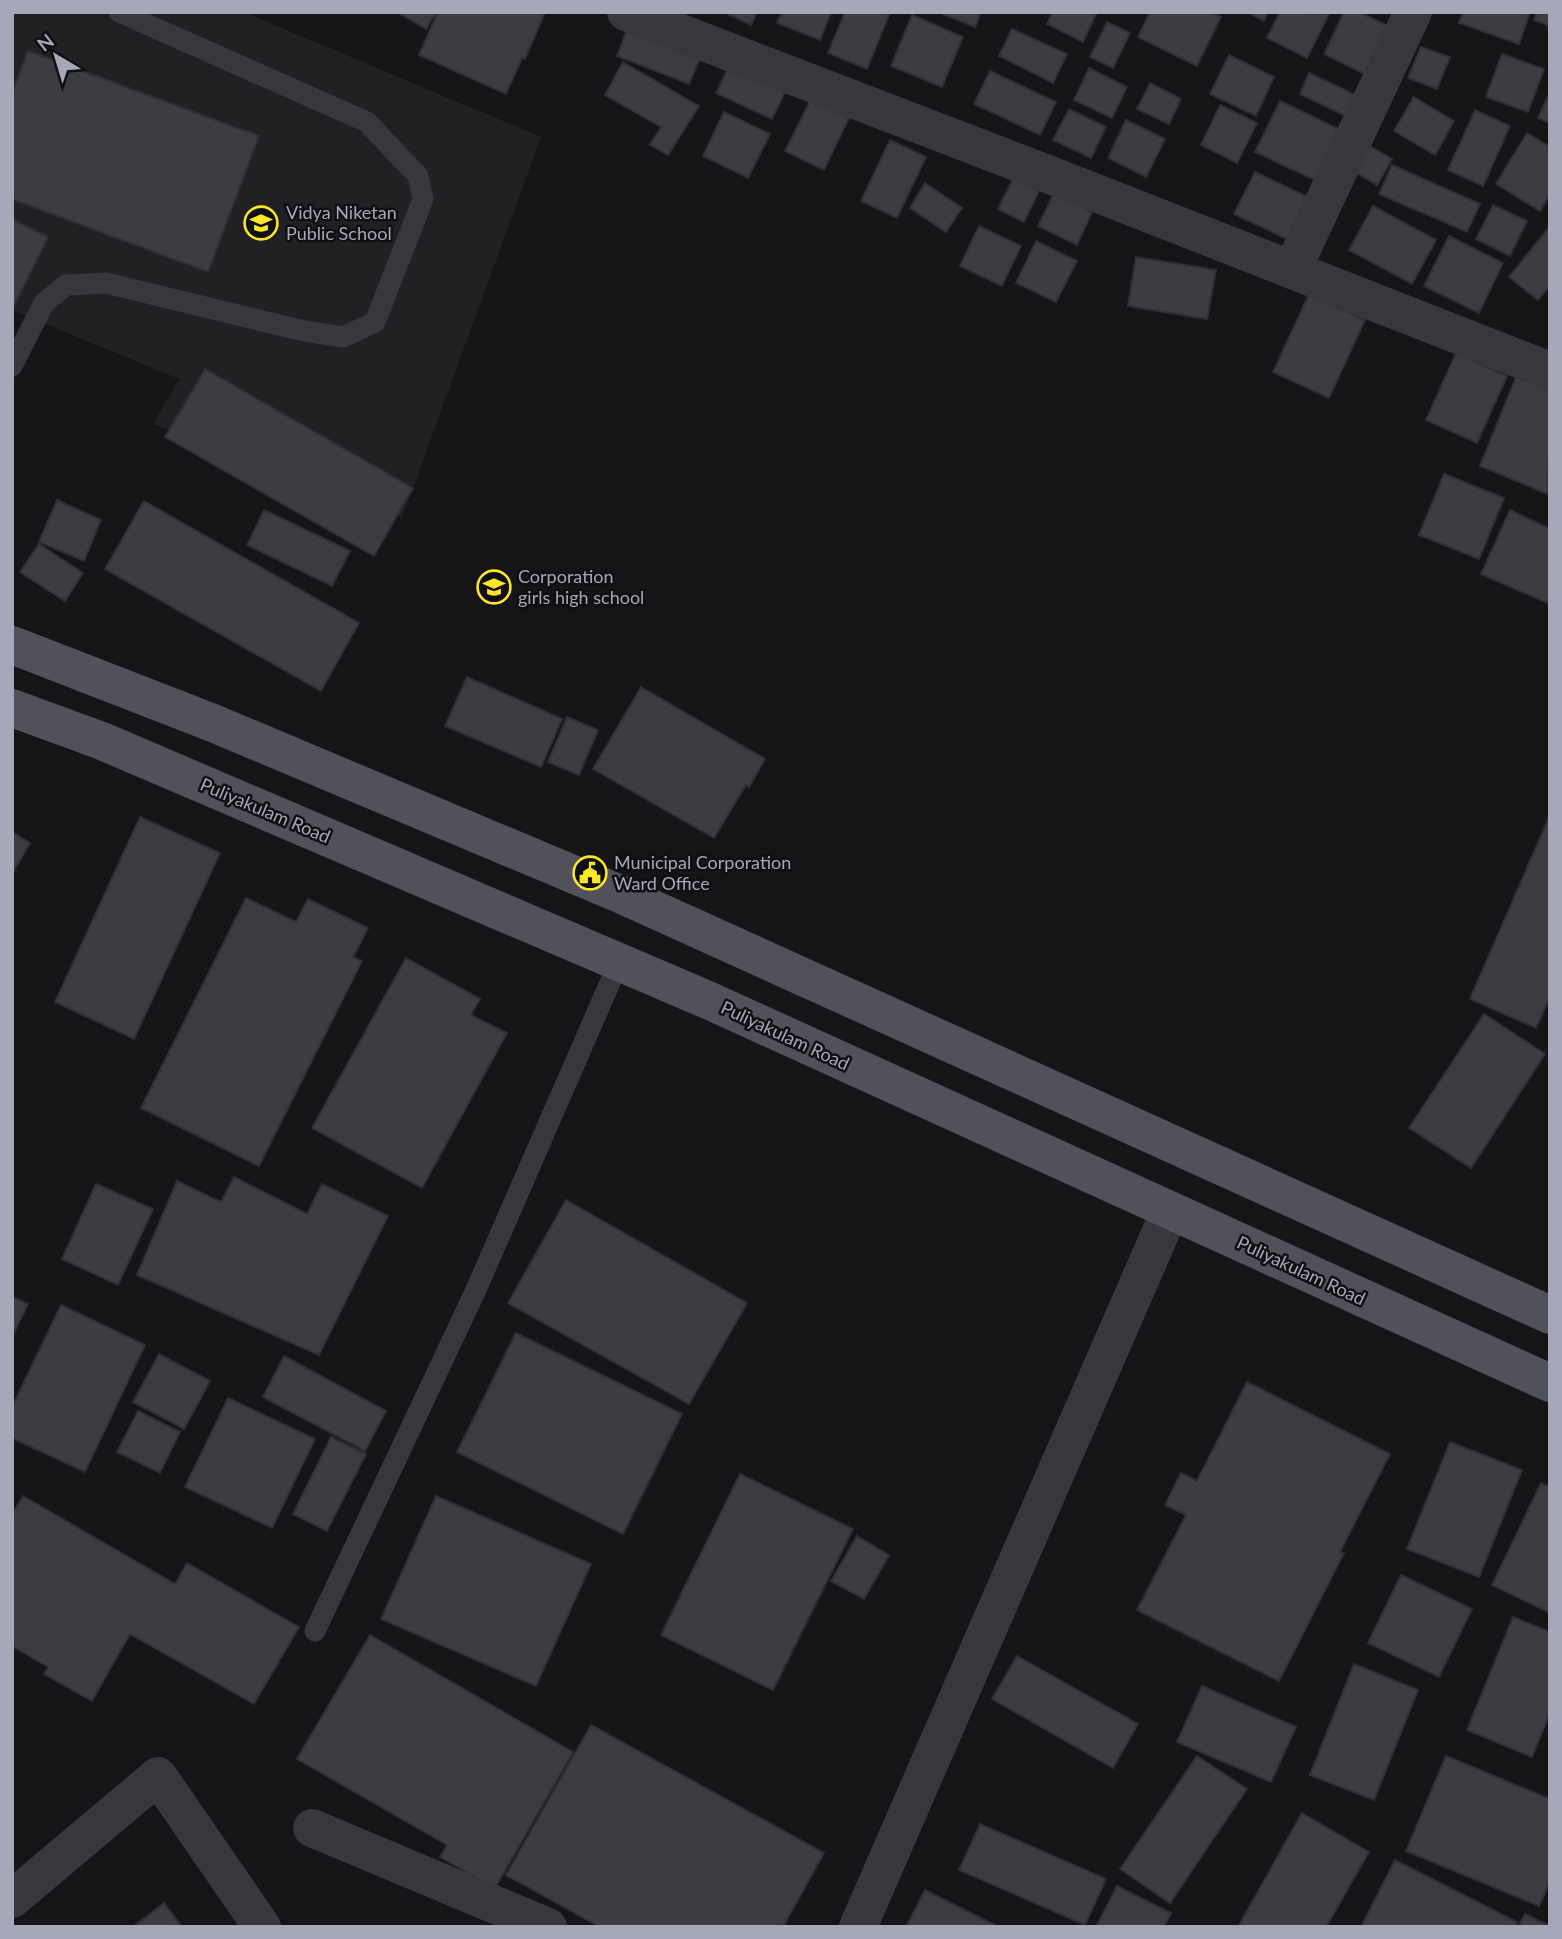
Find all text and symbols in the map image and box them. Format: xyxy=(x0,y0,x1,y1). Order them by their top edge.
north arrow xyxy=(21,21,91,91)
text: N xyxy=(32,29,58,56)
place label: Vidya Niketan Public School xyxy=(286,201,397,244)
school or university icon: Vidya Niketan Public School xyxy=(242,204,280,242)
place label: Corporation girls high school xyxy=(518,565,644,608)
school or university icon: Corporation girls high school xyxy=(475,568,513,606)
street label: Puliyakulam Road xyxy=(197,773,334,847)
place label: Municipal Corporation Ward Office xyxy=(614,851,791,894)
public building icon: Municipal Corporation Ward Office xyxy=(571,854,609,892)
street label: Puliyakulam Road xyxy=(718,996,853,1074)
street label: Puliyakulam Road xyxy=(1234,1231,1369,1309)

